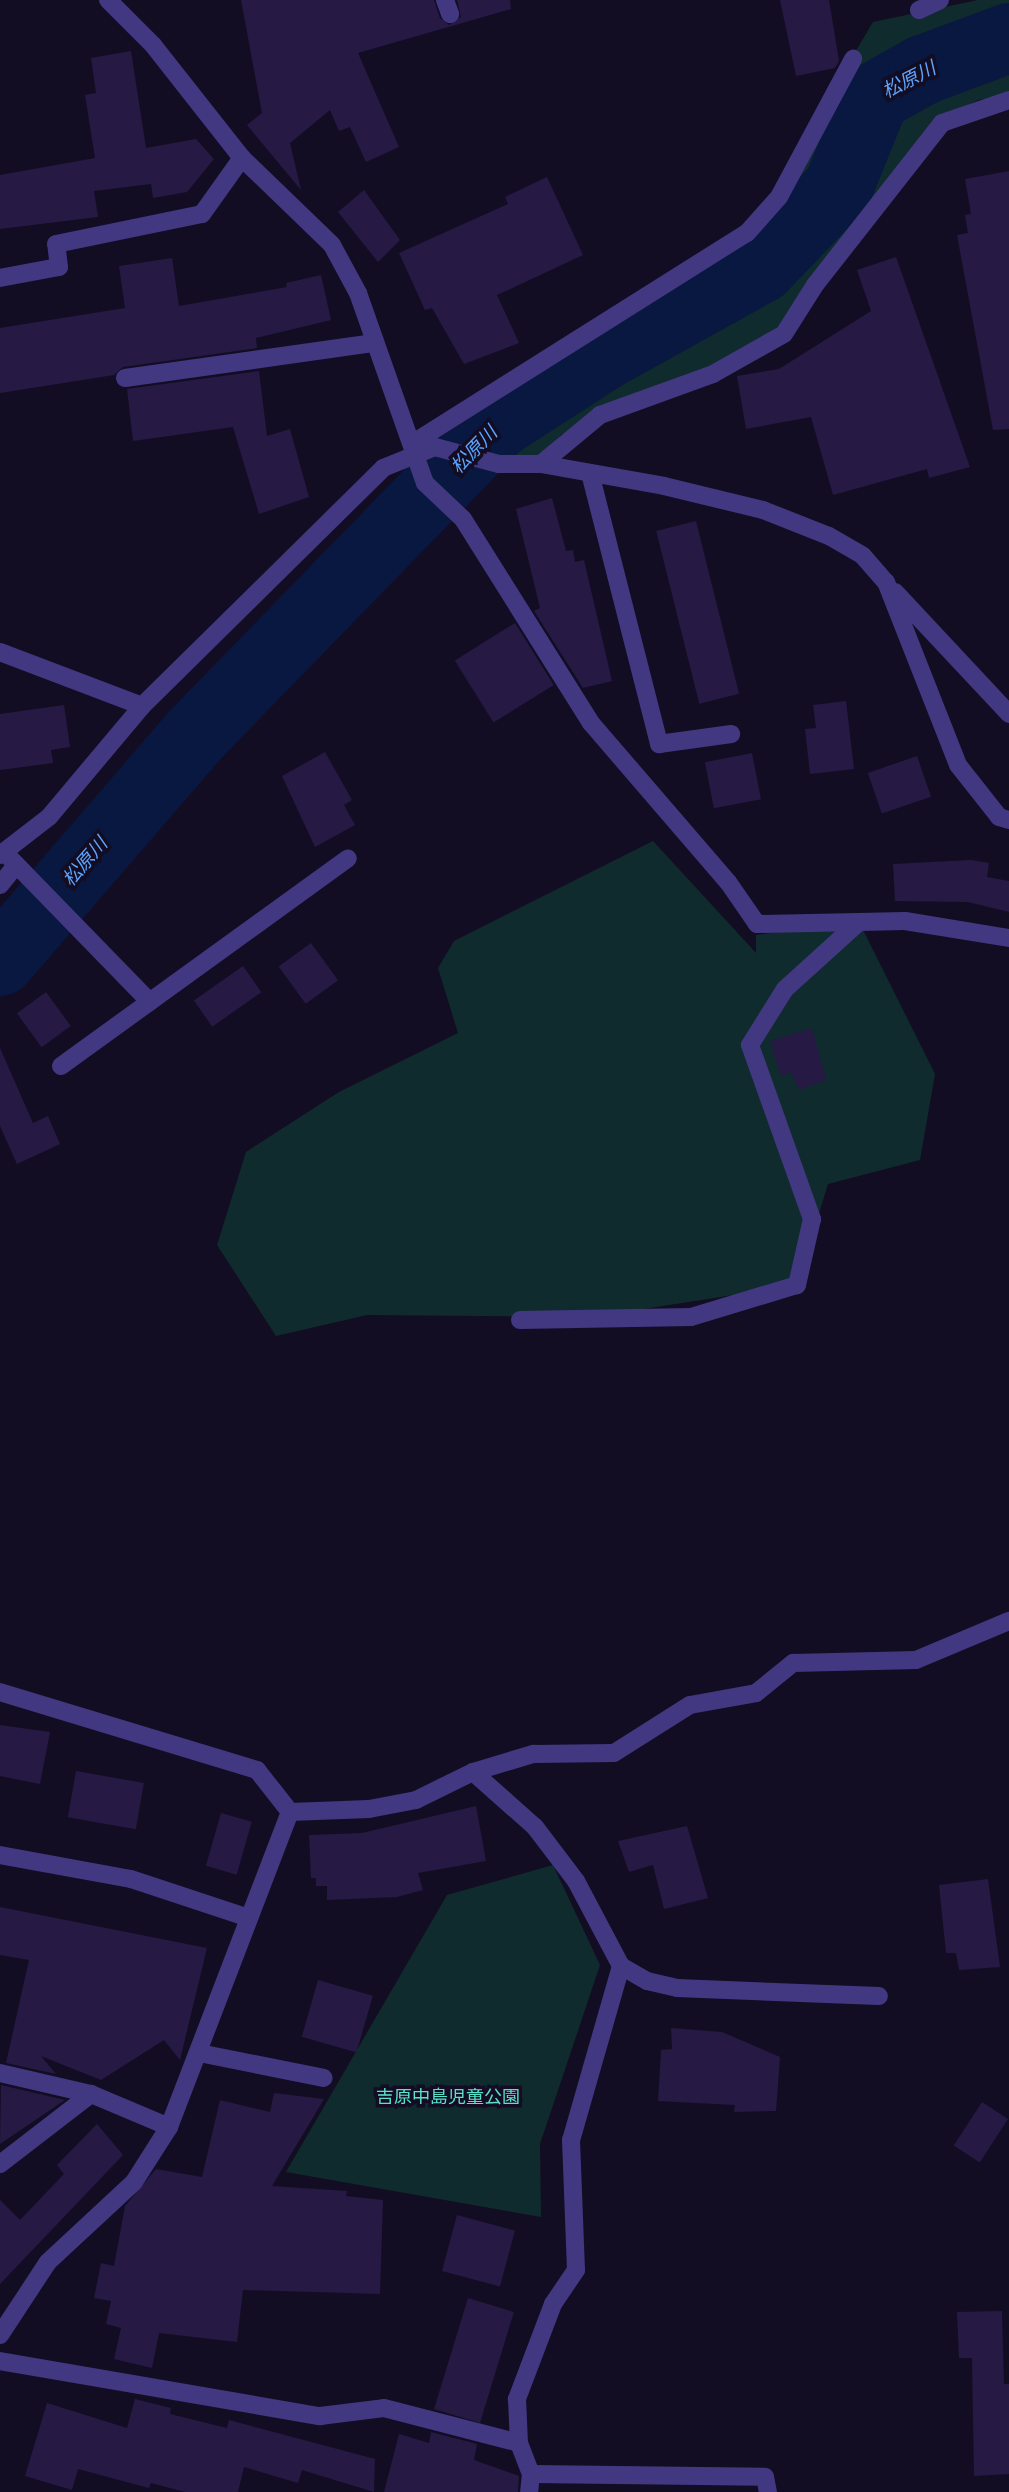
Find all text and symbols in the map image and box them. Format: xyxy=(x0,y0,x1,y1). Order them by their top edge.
water label: 松原川 xyxy=(878,57,940,103)
water label: 松原川 xyxy=(446,422,502,478)
water label: 松原川 xyxy=(58,833,112,891)
park label: 吉原中島児童公園 xyxy=(376,2086,520,2108)

